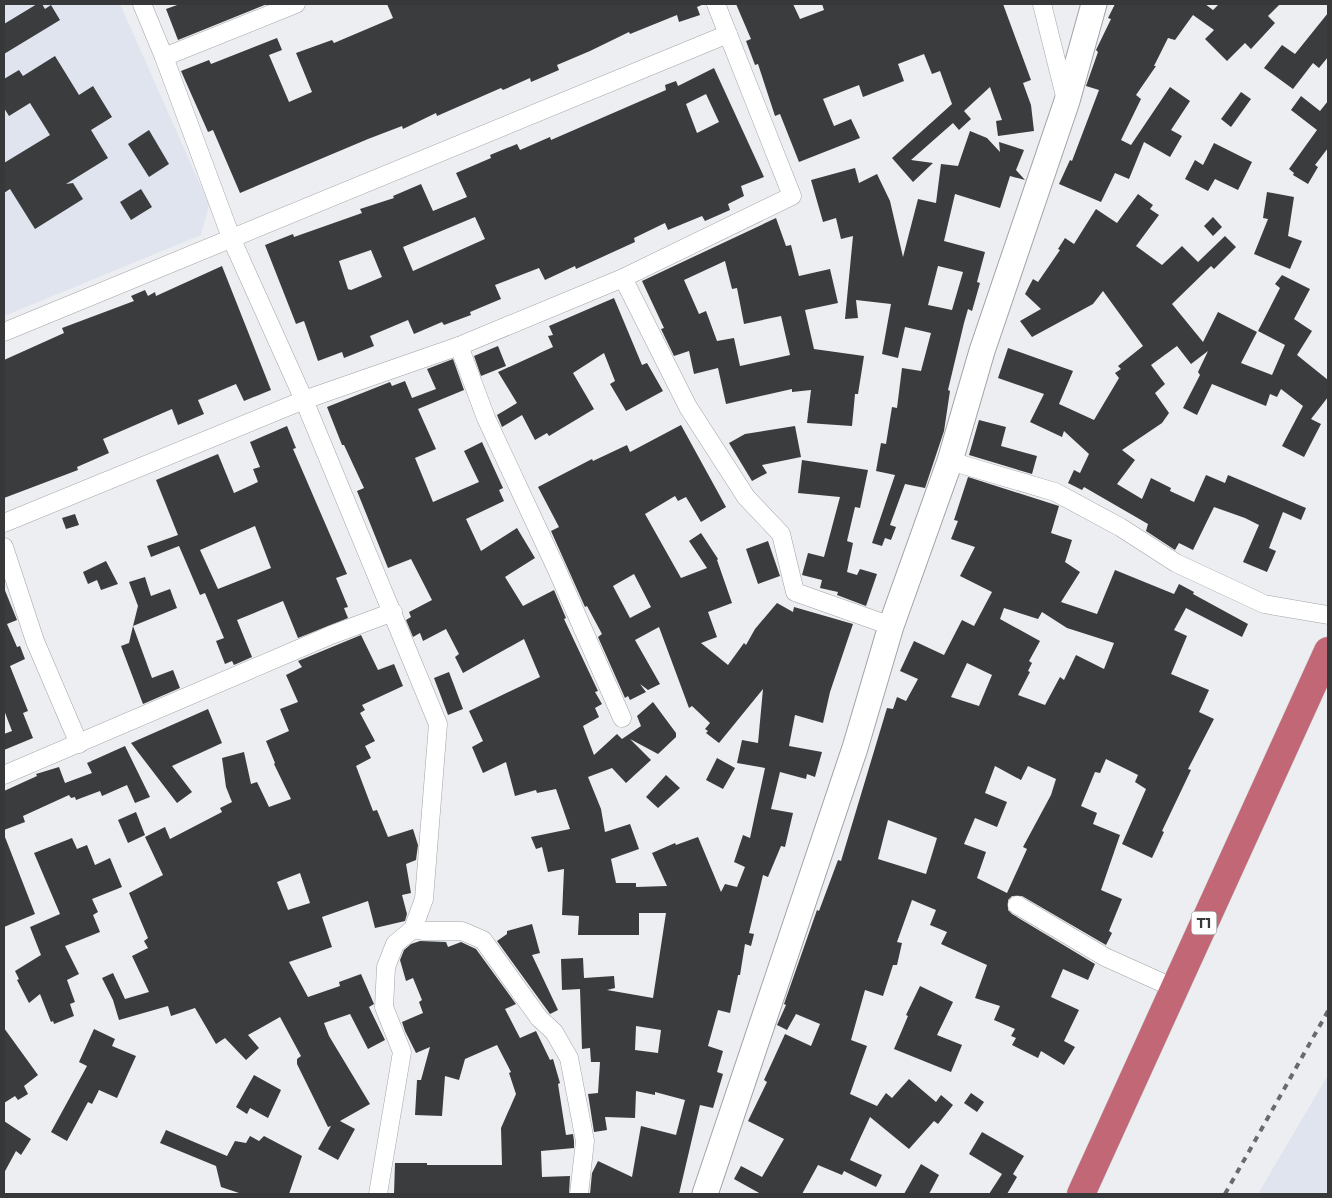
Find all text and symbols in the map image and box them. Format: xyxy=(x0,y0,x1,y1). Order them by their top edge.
road number: T1 xyxy=(1192,911,1216,934)

